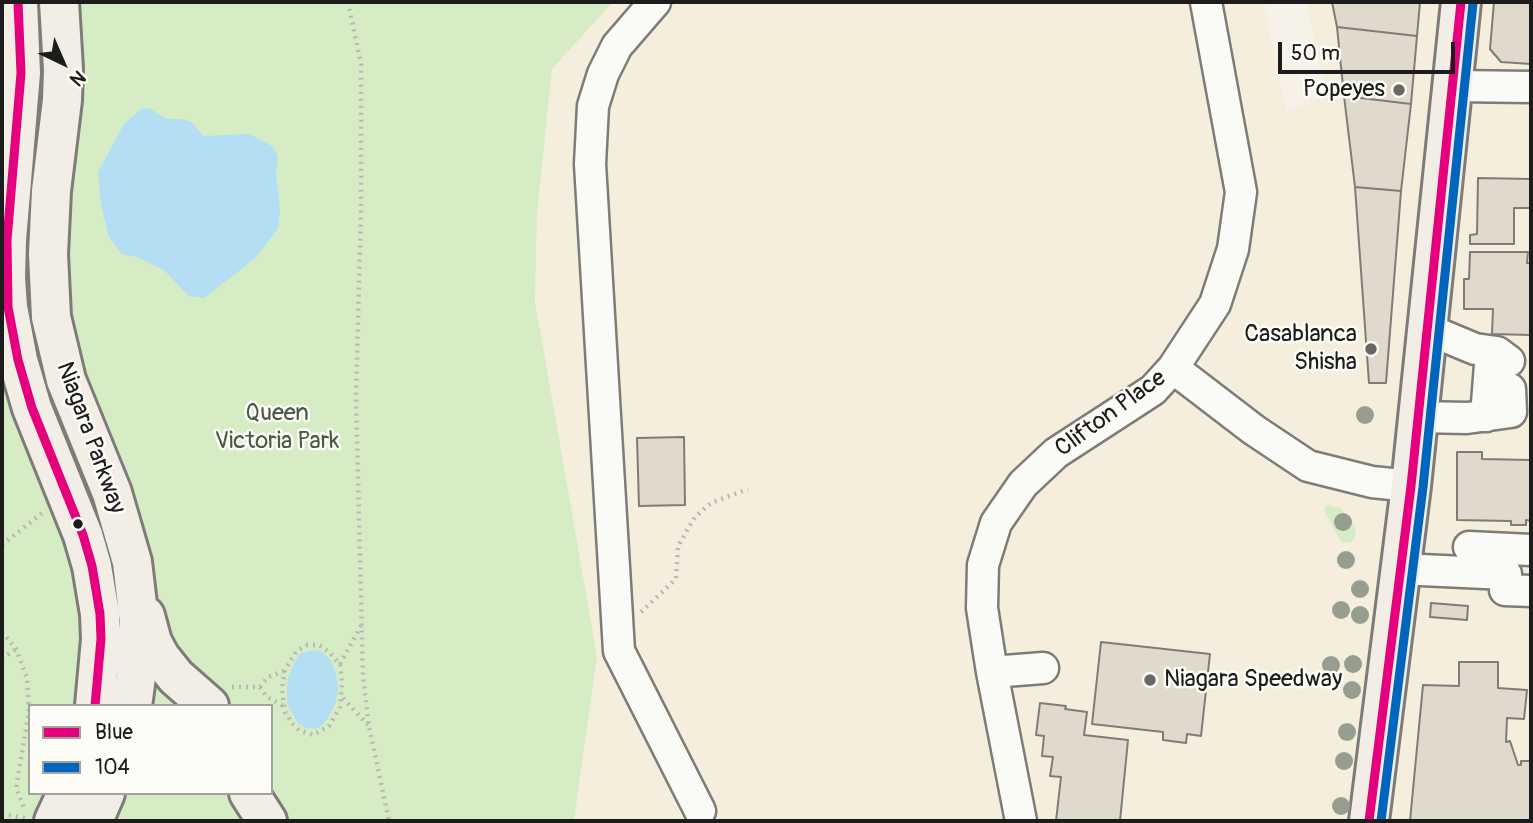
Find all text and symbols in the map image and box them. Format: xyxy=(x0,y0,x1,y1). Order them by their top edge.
north arrow xyxy=(28,28,98,98)
scale bar xyxy=(1281,28,1458,72)
text: 50 m xyxy=(1291,40,1340,67)
text: N xyxy=(65,65,91,91)
place label: Popeyes xyxy=(1303,76,1385,104)
marker: Popeyes xyxy=(1391,82,1407,98)
place label: Casablanca Shisha xyxy=(1244,321,1357,377)
marker: Casablanca Shisha xyxy=(1363,341,1379,357)
street label: Niagara Parkway xyxy=(49,358,131,518)
street label: Clifton Place xyxy=(1050,364,1172,464)
park label: Queen Victoria Park xyxy=(215,400,339,456)
unlabelled marker xyxy=(71,517,85,531)
place label: Niagara Speedway xyxy=(1164,666,1342,694)
marker: Niagara Speedway xyxy=(1142,672,1158,688)
legend xyxy=(28,704,273,795)
text: Blue xyxy=(95,719,133,746)
text: 104 xyxy=(95,754,130,781)

